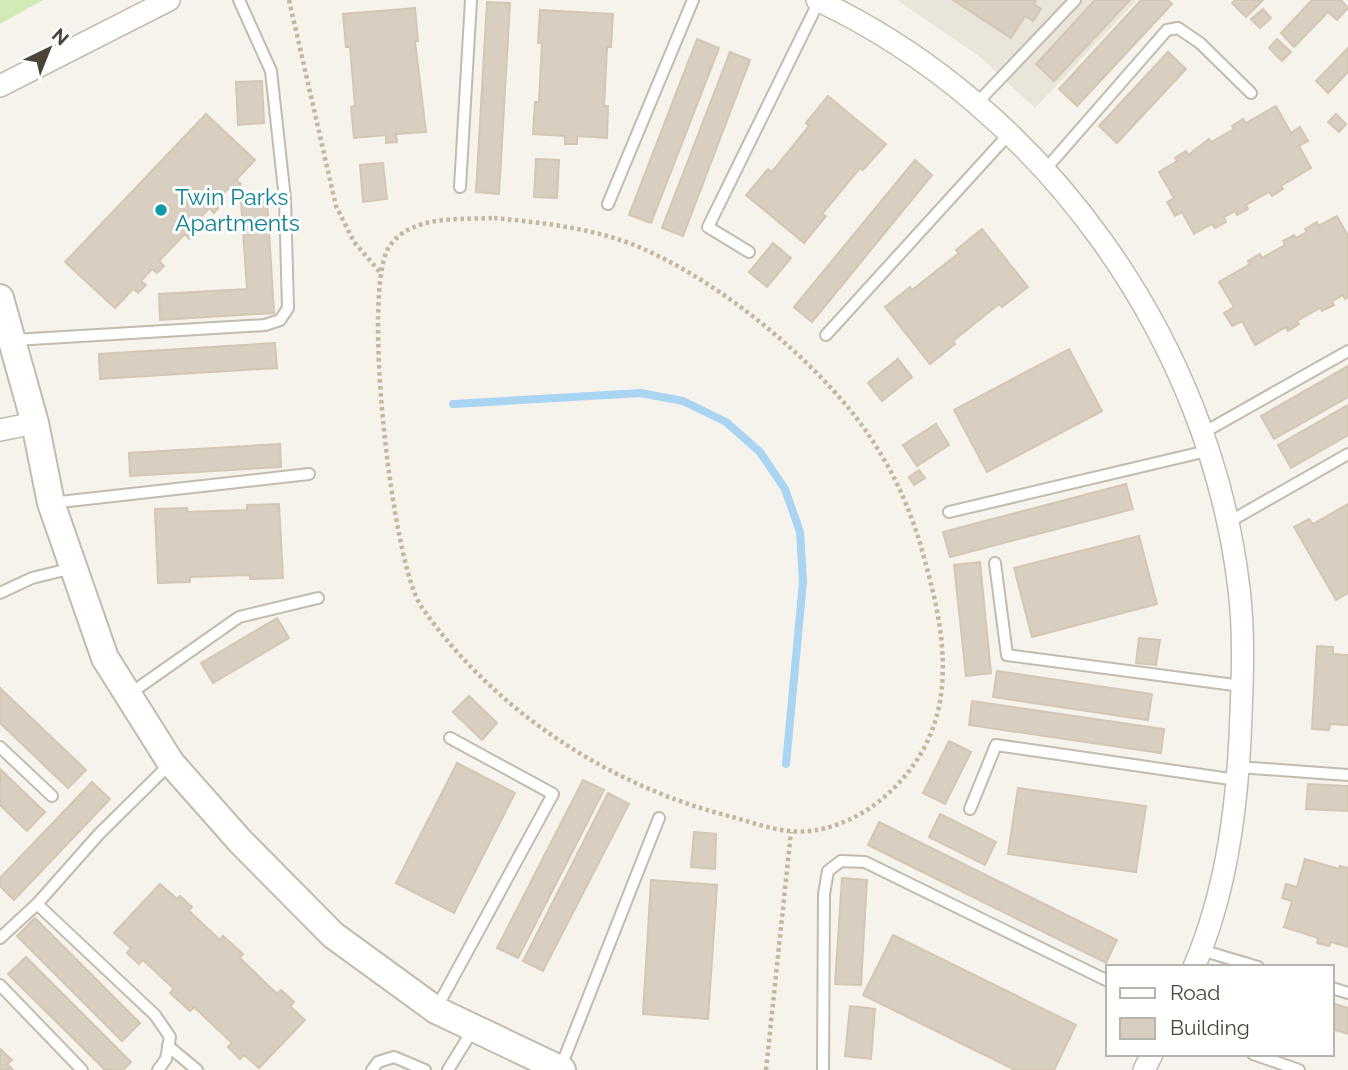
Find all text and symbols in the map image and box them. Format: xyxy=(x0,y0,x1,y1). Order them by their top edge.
north arrow xyxy=(14,14,84,84)
text: N xyxy=(48,24,73,50)
place label: Twin Parks Apartments xyxy=(175,183,300,236)
marker: Twin Parks Apartments xyxy=(153,202,169,218)
legend xyxy=(1106,965,1334,1056)
text: Road xyxy=(1170,980,1220,1005)
text: Building xyxy=(1170,1015,1250,1040)

